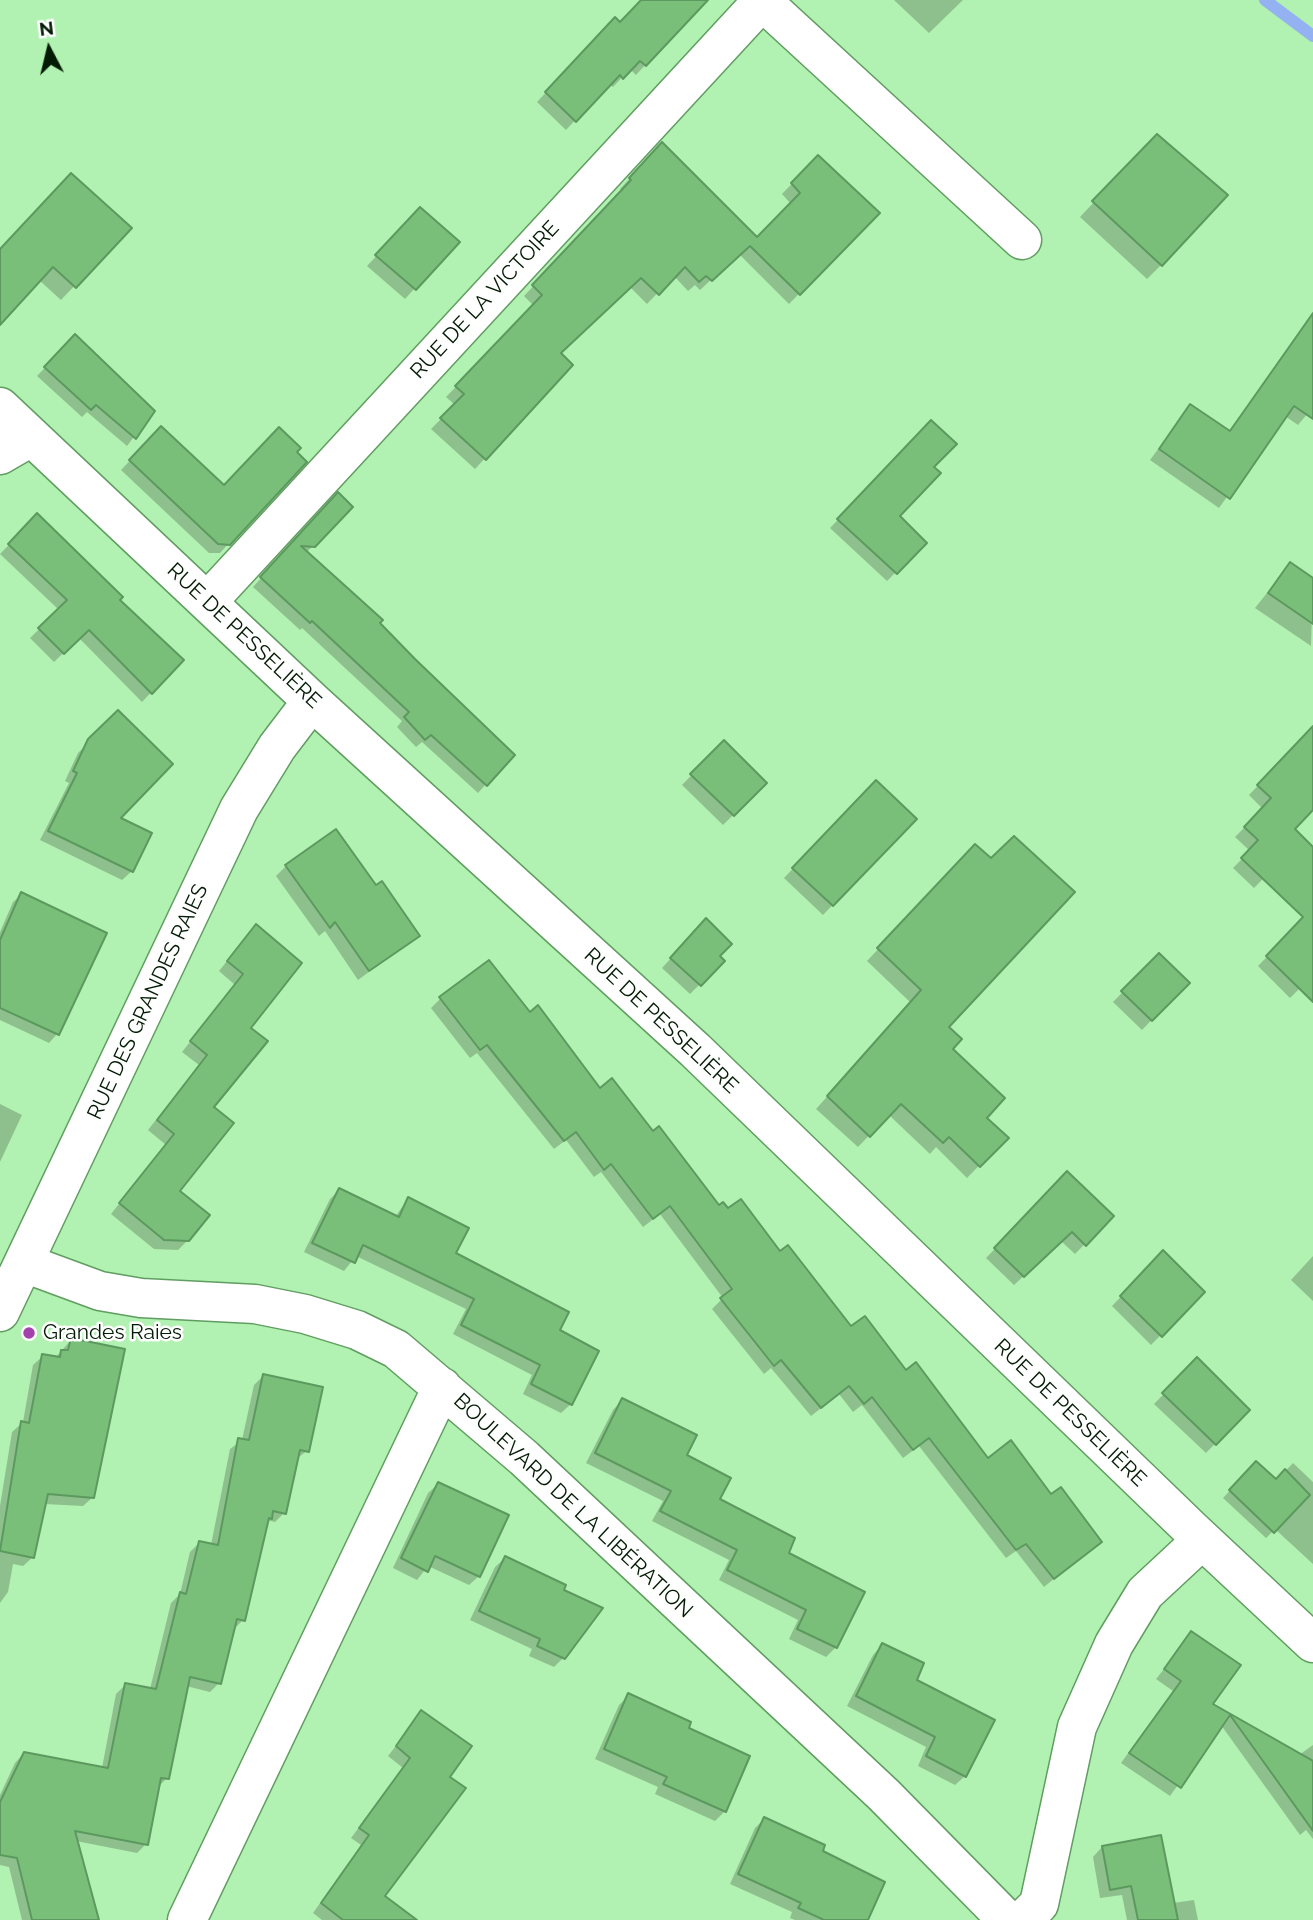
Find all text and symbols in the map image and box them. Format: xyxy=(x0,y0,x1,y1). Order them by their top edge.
north arrow xyxy=(14,14,84,84)
text: N xyxy=(38,16,55,40)
street label: RUE DE LA VICTOIRE xyxy=(405,216,565,384)
street label: RUE DE PESSELIÈRE xyxy=(162,558,326,714)
street label: RUE DES GRANDES RAIES xyxy=(82,880,214,1124)
street label: RUE DE PESSELIÈRE xyxy=(579,943,743,1099)
place label: Grandes Raies xyxy=(43,1320,182,1346)
marker: Grandes Raies xyxy=(21,1325,37,1341)
street label: RUE DE PESSELIÈRE xyxy=(989,1334,1151,1492)
street label: BOULEVARD DE LA LIBÉRATION xyxy=(448,1389,698,1623)

